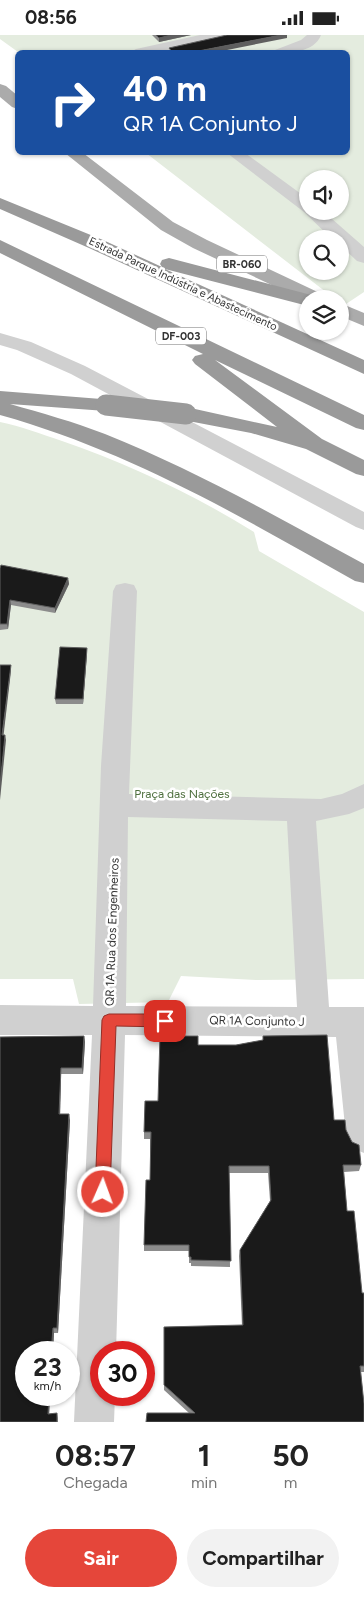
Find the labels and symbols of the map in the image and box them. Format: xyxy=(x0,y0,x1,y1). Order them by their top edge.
street label: Estrada Parque Indústria e Abastecimento xyxy=(87,235,279,333)
road number: BR-060 xyxy=(217,255,267,273)
road number: DF-003 xyxy=(156,327,206,345)
park label: Praça das Nações xyxy=(134,787,230,801)
street label: QR 1A Rua dos Engenheiros xyxy=(102,857,122,1006)
pin xyxy=(144,1000,186,1042)
street label: QR 1A Conjunto J xyxy=(209,1013,305,1029)
position arrow xyxy=(76,1165,128,1217)
speed limit sign: 30 xyxy=(90,1341,155,1406)

